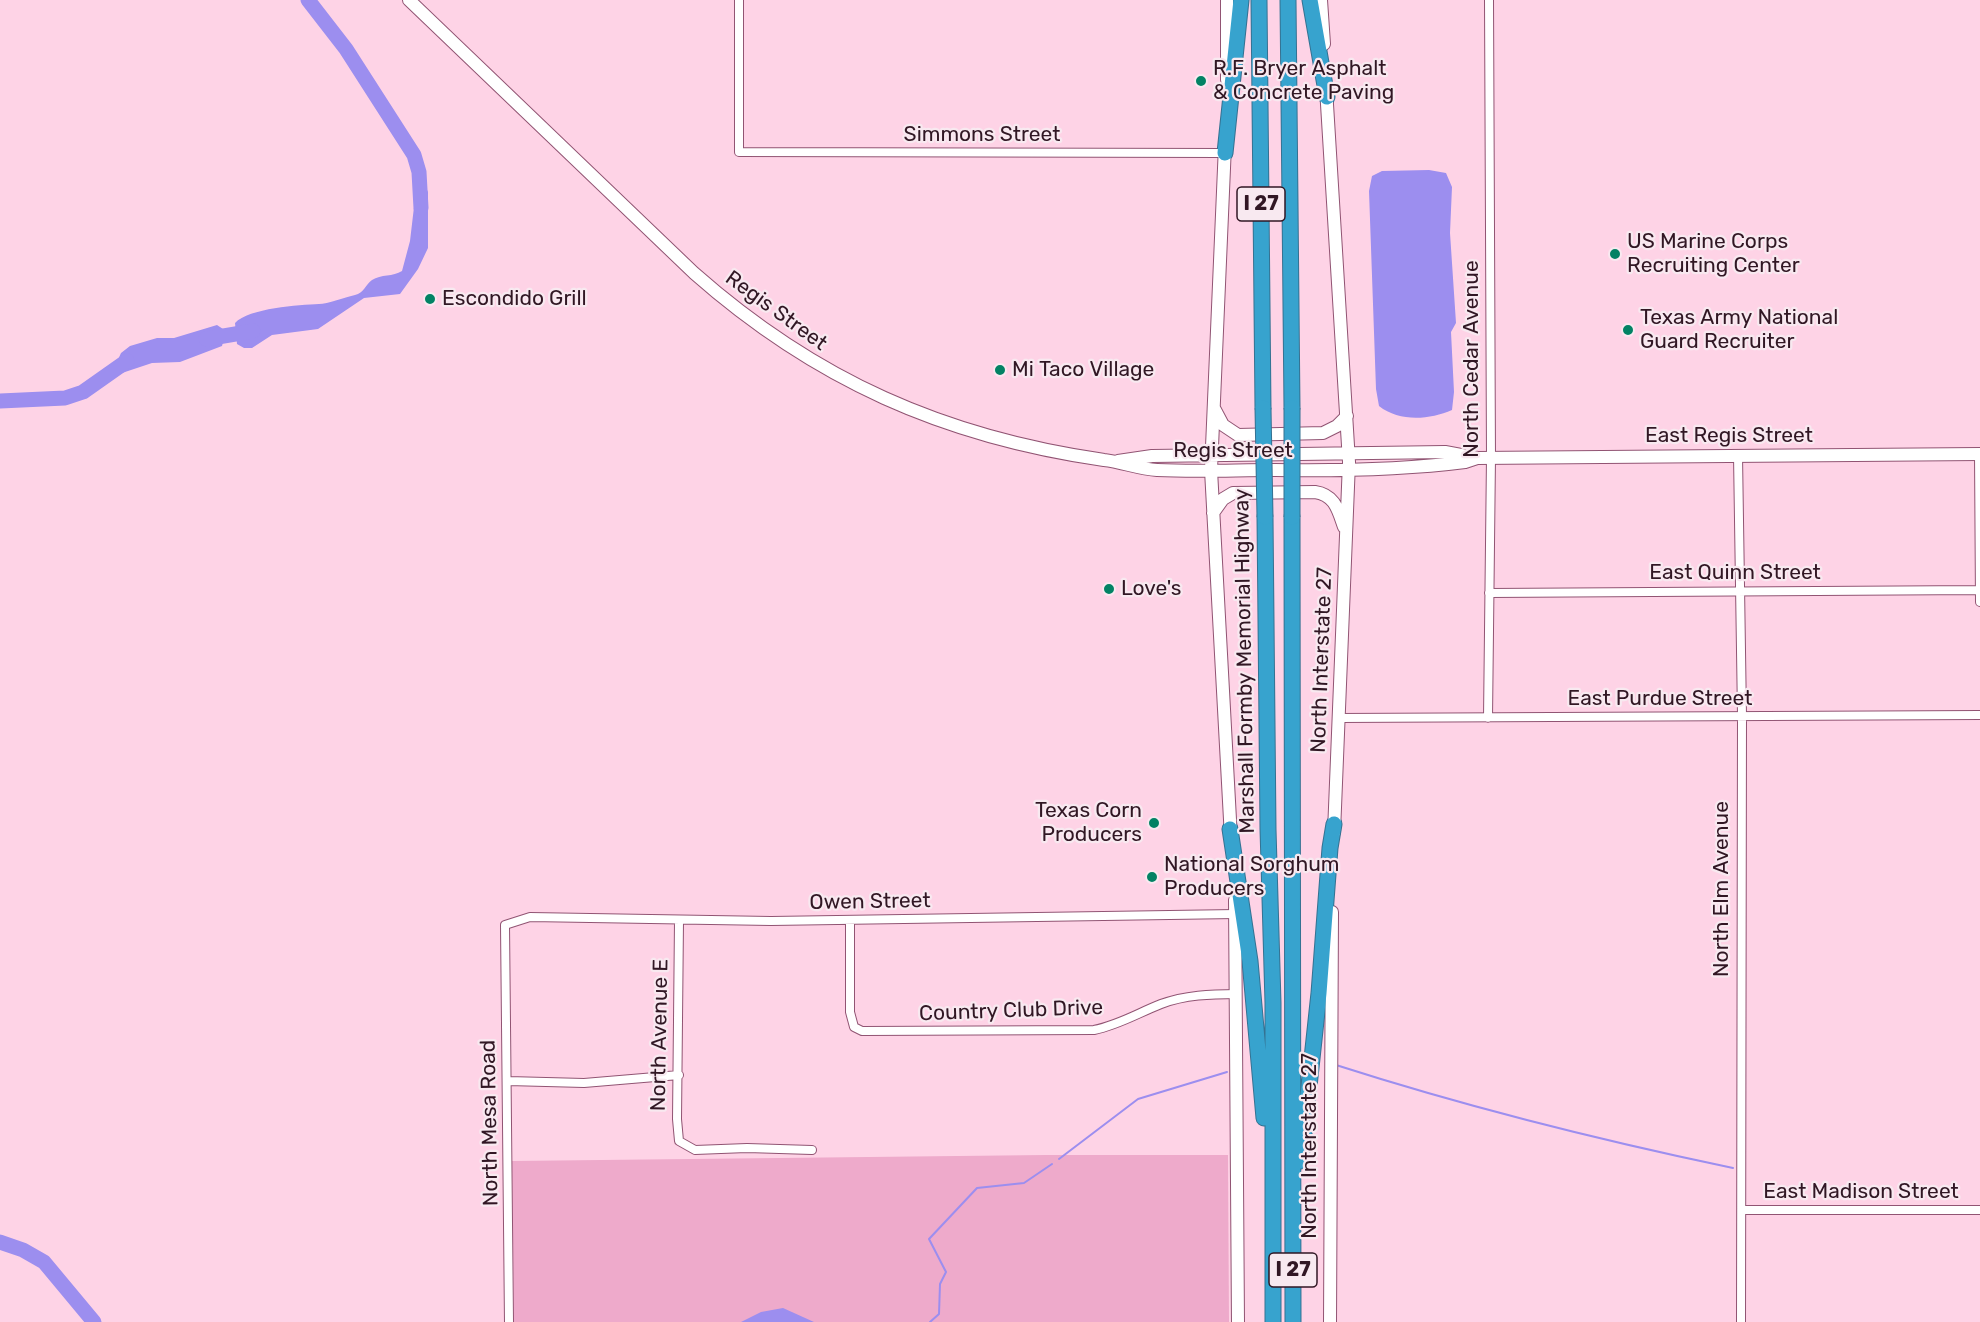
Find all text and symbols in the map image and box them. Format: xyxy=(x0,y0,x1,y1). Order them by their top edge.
place label: R.F. Bryer Asphalt & Concrete Paving xyxy=(1213,56,1394,106)
marker: R.F. Bryer Asphalt & Concrete Paving xyxy=(1194,74,1208,88)
street label: Simmons Street xyxy=(904,122,1060,148)
road number: I 27 xyxy=(1237,187,1285,221)
place label: US Marine Corps Recruiting Center xyxy=(1627,229,1800,279)
marker: US Marine Corps Recruiting Center xyxy=(1608,247,1622,261)
street label: North Cedar Avenue xyxy=(1459,260,1485,458)
street label: Regis Street xyxy=(720,266,832,356)
place label: Escondido Grill xyxy=(442,286,587,312)
marker: Escondido Grill xyxy=(423,292,437,306)
place label: Texas Army National Guard Recruiter xyxy=(1640,305,1838,355)
marker: Texas Army National Guard Recruiter xyxy=(1621,323,1635,337)
place label: Mi Taco Village xyxy=(1012,357,1154,383)
marker: Mi Taco Village xyxy=(993,363,1007,377)
street label: East Regis Street xyxy=(1645,423,1813,449)
street label: Regis Street xyxy=(1173,438,1293,464)
street label: Marshall Formby Memorial Highway xyxy=(1229,488,1261,834)
street label: East Quinn Street xyxy=(1649,560,1821,586)
street label: North Interstate 27 xyxy=(1306,567,1338,753)
place label: Love's xyxy=(1121,576,1182,602)
marker: Love's xyxy=(1102,582,1116,596)
street label: East Purdue Street xyxy=(1567,686,1753,712)
place label: Texas Corn Producers xyxy=(1035,798,1142,848)
street label: North Elm Avenue xyxy=(1709,801,1735,977)
marker: Texas Corn Producers xyxy=(1147,816,1161,830)
place label: National Sorghum Producers xyxy=(1164,852,1340,902)
marker: National Sorghum Producers xyxy=(1145,870,1159,884)
street label: Owen Street xyxy=(809,888,931,916)
street label: North Avenue E xyxy=(646,959,674,1111)
street label: Country Club Drive xyxy=(919,995,1103,1027)
street label: North Mesa Road xyxy=(476,1040,504,1206)
street label: North Interstate 27 xyxy=(1297,1053,1323,1239)
street label: East Madison Street xyxy=(1763,1179,1959,1205)
road number: I 27 xyxy=(1269,1253,1317,1287)

